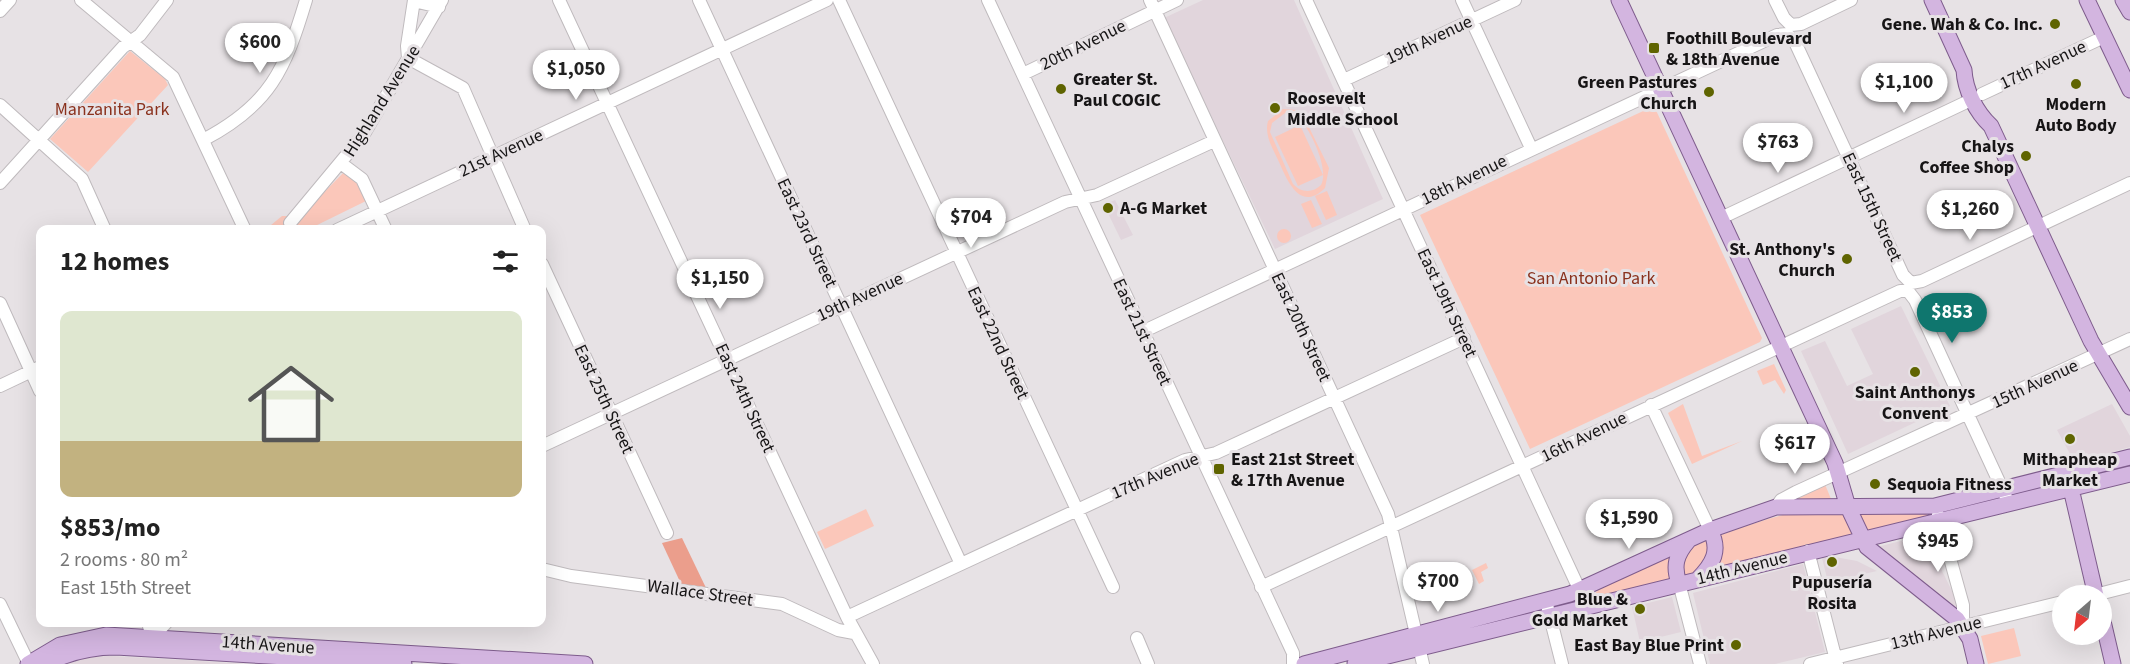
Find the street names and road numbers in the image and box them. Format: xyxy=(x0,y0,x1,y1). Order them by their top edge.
street label: 19th Avenue xyxy=(1382,9,1476,71)
street label: 20th Avenue xyxy=(1036,13,1130,77)
street label: 17th Avenue xyxy=(1996,34,2090,96)
street label: Highland Avenue xyxy=(338,40,426,162)
street label: 21st Avenue xyxy=(455,123,547,183)
street label: 18th Avenue xyxy=(1417,148,1511,212)
street label: East 15th Street xyxy=(1836,148,1908,266)
street label: East 23rd Street xyxy=(771,174,843,292)
street label: East 19th Street xyxy=(1411,244,1483,362)
street label: 19th Avenue xyxy=(813,266,907,328)
street label: East 20th Street xyxy=(1265,268,1337,386)
street label: East 21st Street xyxy=(1106,274,1178,390)
street label: East 22nd Street xyxy=(961,282,1035,404)
street label: East 24th Street xyxy=(709,339,781,457)
street label: East 25th Street xyxy=(568,340,640,458)
street label: 15th Avenue xyxy=(1988,353,2082,415)
street label: 16th Avenue xyxy=(1537,405,1631,469)
street label: 17th Avenue xyxy=(1107,446,1203,506)
street label: 14th Avenue xyxy=(1694,545,1790,591)
street label: Wallace Street xyxy=(645,573,755,613)
street label: 13th Avenue xyxy=(1888,610,1984,656)
street label: 14th Avenue xyxy=(221,629,315,661)

